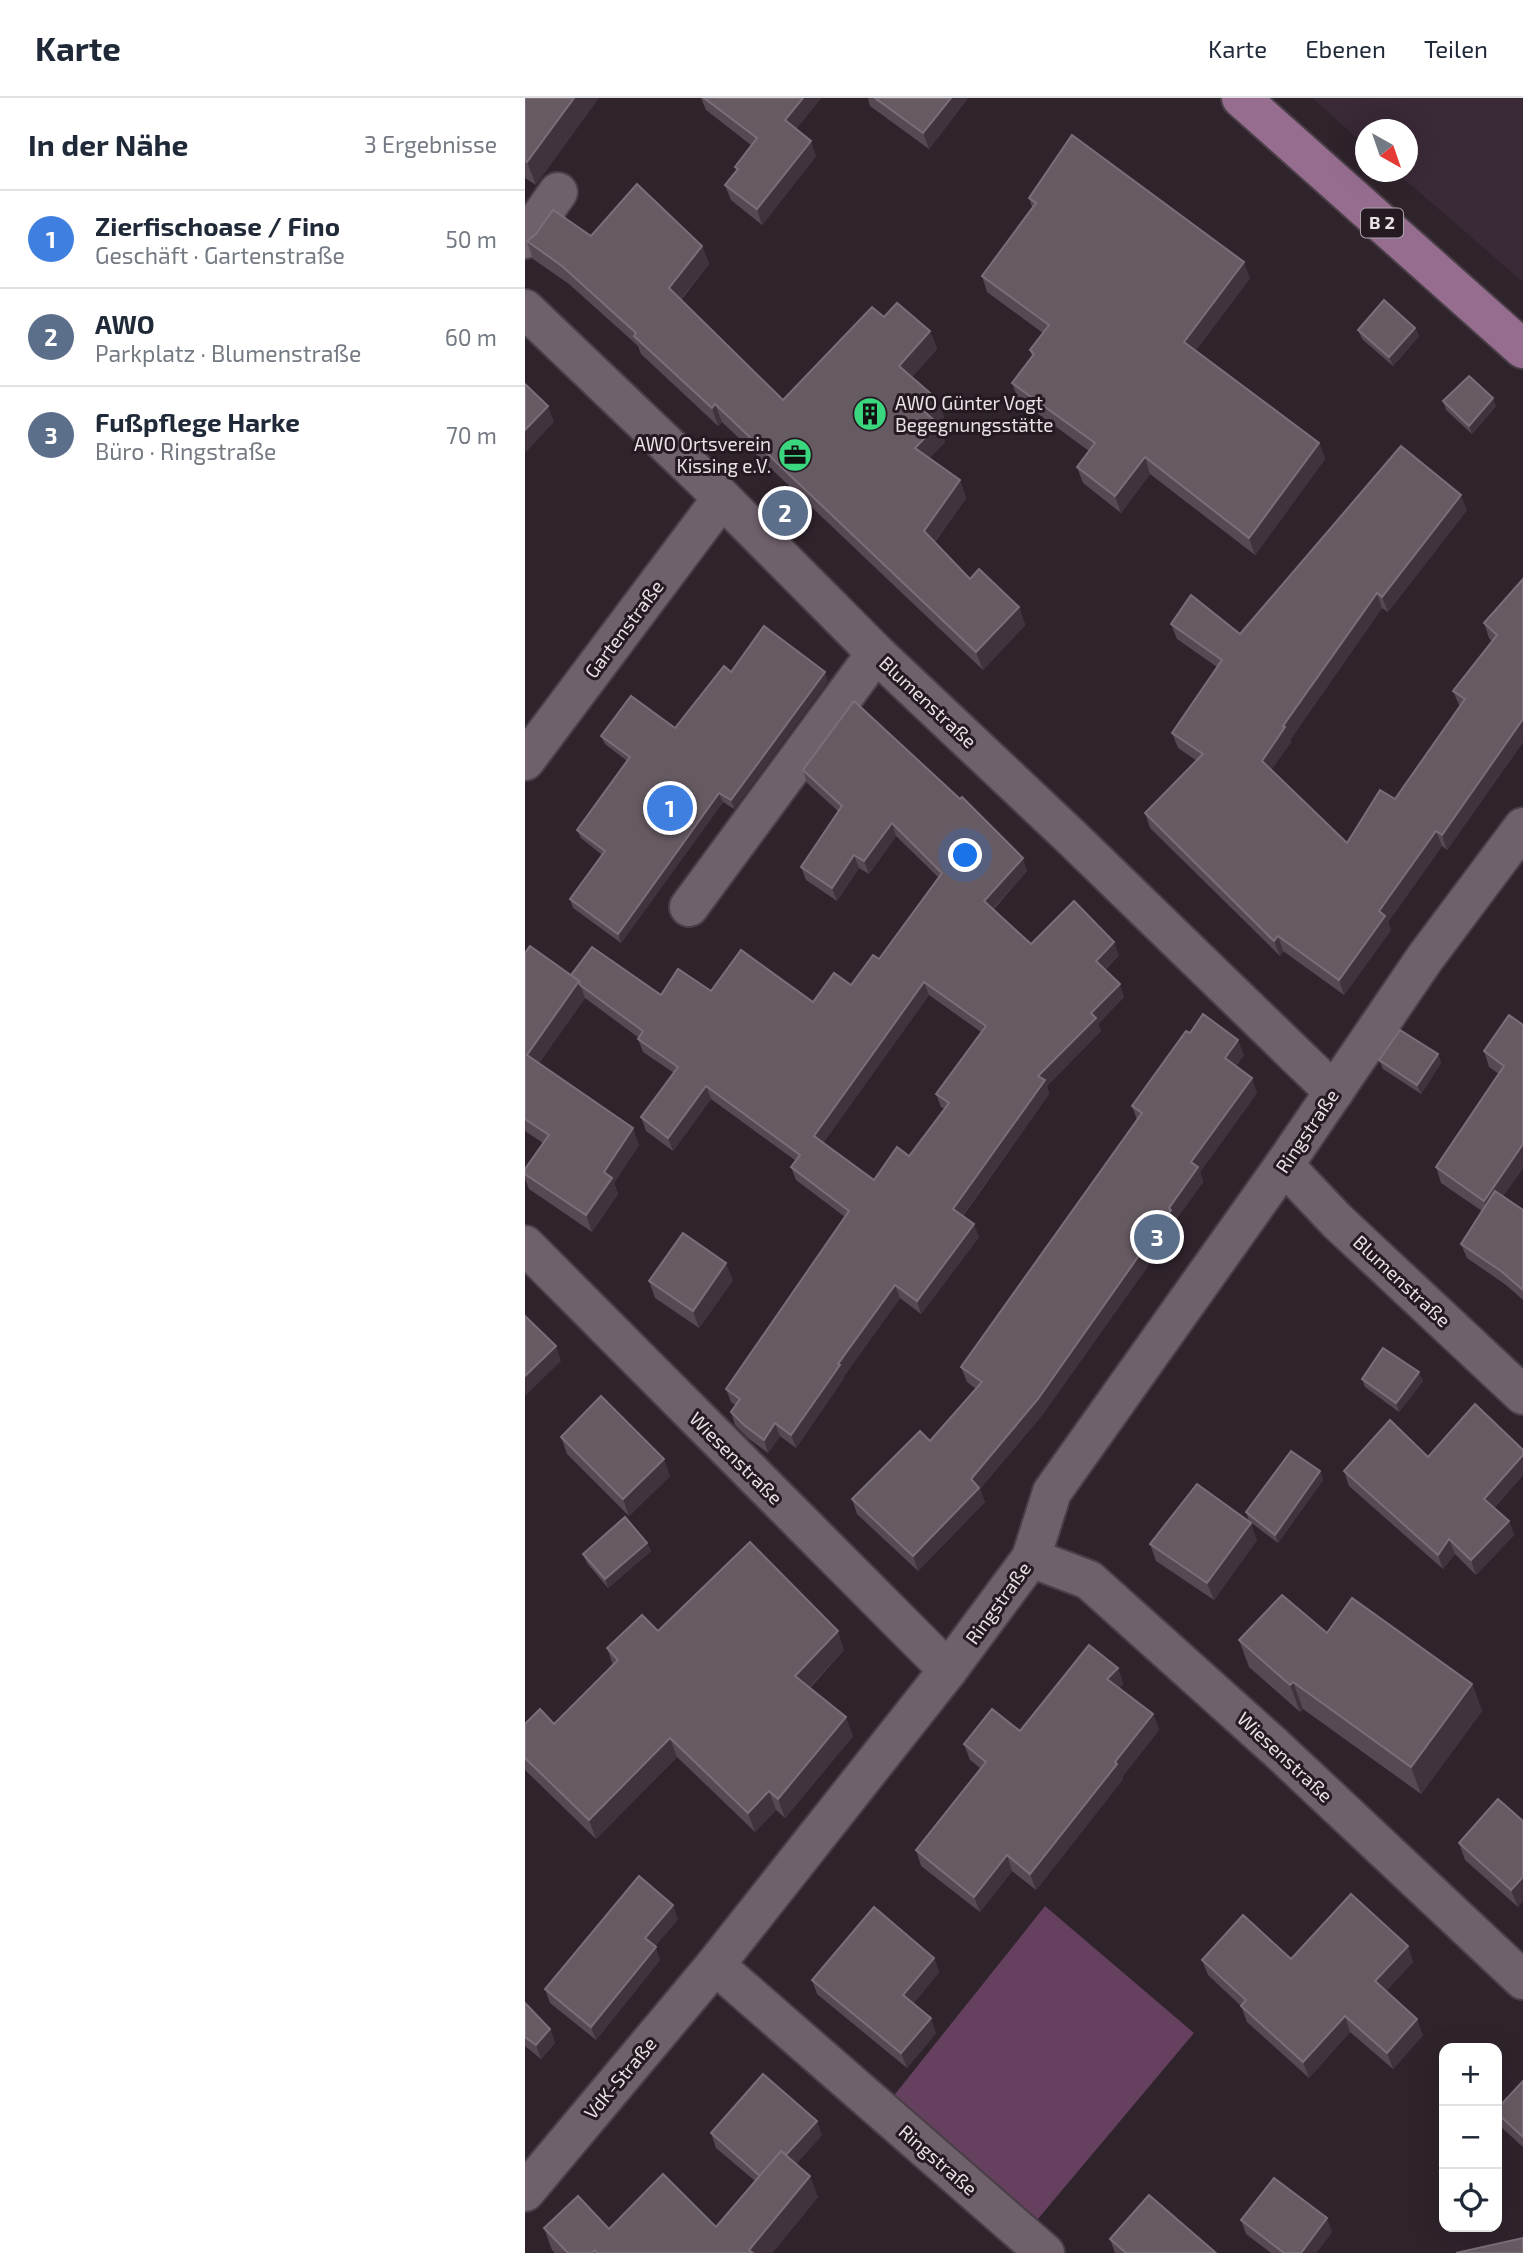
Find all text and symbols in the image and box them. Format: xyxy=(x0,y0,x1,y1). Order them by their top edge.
text: Karte xyxy=(35,28,121,68)
text: Karte xyxy=(1208,34,1267,63)
text: Ebenen xyxy=(1305,34,1386,63)
text: Teilen xyxy=(1424,34,1488,63)
north arrow xyxy=(1355,119,1418,182)
text: In der Nähe xyxy=(28,126,189,162)
text: 3 Ergebnisse xyxy=(364,130,497,158)
road number: B 2 xyxy=(1361,208,1403,238)
text: Zierfischoase / Fino xyxy=(95,210,340,241)
text: 1 xyxy=(46,225,56,253)
text: 50 m xyxy=(446,225,497,253)
text: Geschäft · Gartenstraße xyxy=(95,241,345,269)
text: AWO xyxy=(95,308,155,339)
text: 2 xyxy=(44,323,58,351)
text: 60 m xyxy=(445,323,497,351)
text: Parkplatz · Blumenstraße xyxy=(95,339,361,367)
place label: AWO Günter Vogt Begegnungsstätte xyxy=(895,391,1053,436)
building icon: AWO Günter Vogt Begegnungsstätte xyxy=(851,395,889,433)
text: Fußpflege Harke xyxy=(95,406,300,437)
text: 3 xyxy=(44,421,58,449)
text: 70 m xyxy=(446,421,497,449)
place label: AWO Ortsverein Kissing e.V. xyxy=(634,432,771,477)
office icon: AWO Ortsverein Kissing e.V. xyxy=(776,436,814,474)
text: Büro · Ringstraße xyxy=(95,437,276,465)
pin: 2 xyxy=(762,487,808,539)
street label: Gartenstraße xyxy=(579,575,668,682)
street label: Blumenstraße xyxy=(875,651,982,752)
pin: 1 xyxy=(647,782,693,834)
your location xyxy=(948,838,982,872)
street label: Ringstraße xyxy=(1270,1084,1343,1177)
pin: 3 xyxy=(1134,1211,1180,1263)
street label: Blumenstraße xyxy=(1349,1230,1456,1331)
street label: Wiesenstraße xyxy=(685,1406,788,1509)
street label: Ringstraße xyxy=(960,1557,1035,1648)
street label: Wiesenstraße xyxy=(1233,1707,1338,1807)
street label: VdK-Straße xyxy=(579,2032,661,2123)
map controls xyxy=(1439,2043,1502,2232)
button: + xyxy=(1439,2043,1502,2106)
button: − xyxy=(1439,2106,1502,2169)
street label: Ringstraße xyxy=(895,2119,982,2200)
button: locate xyxy=(1439,2169,1502,2232)

